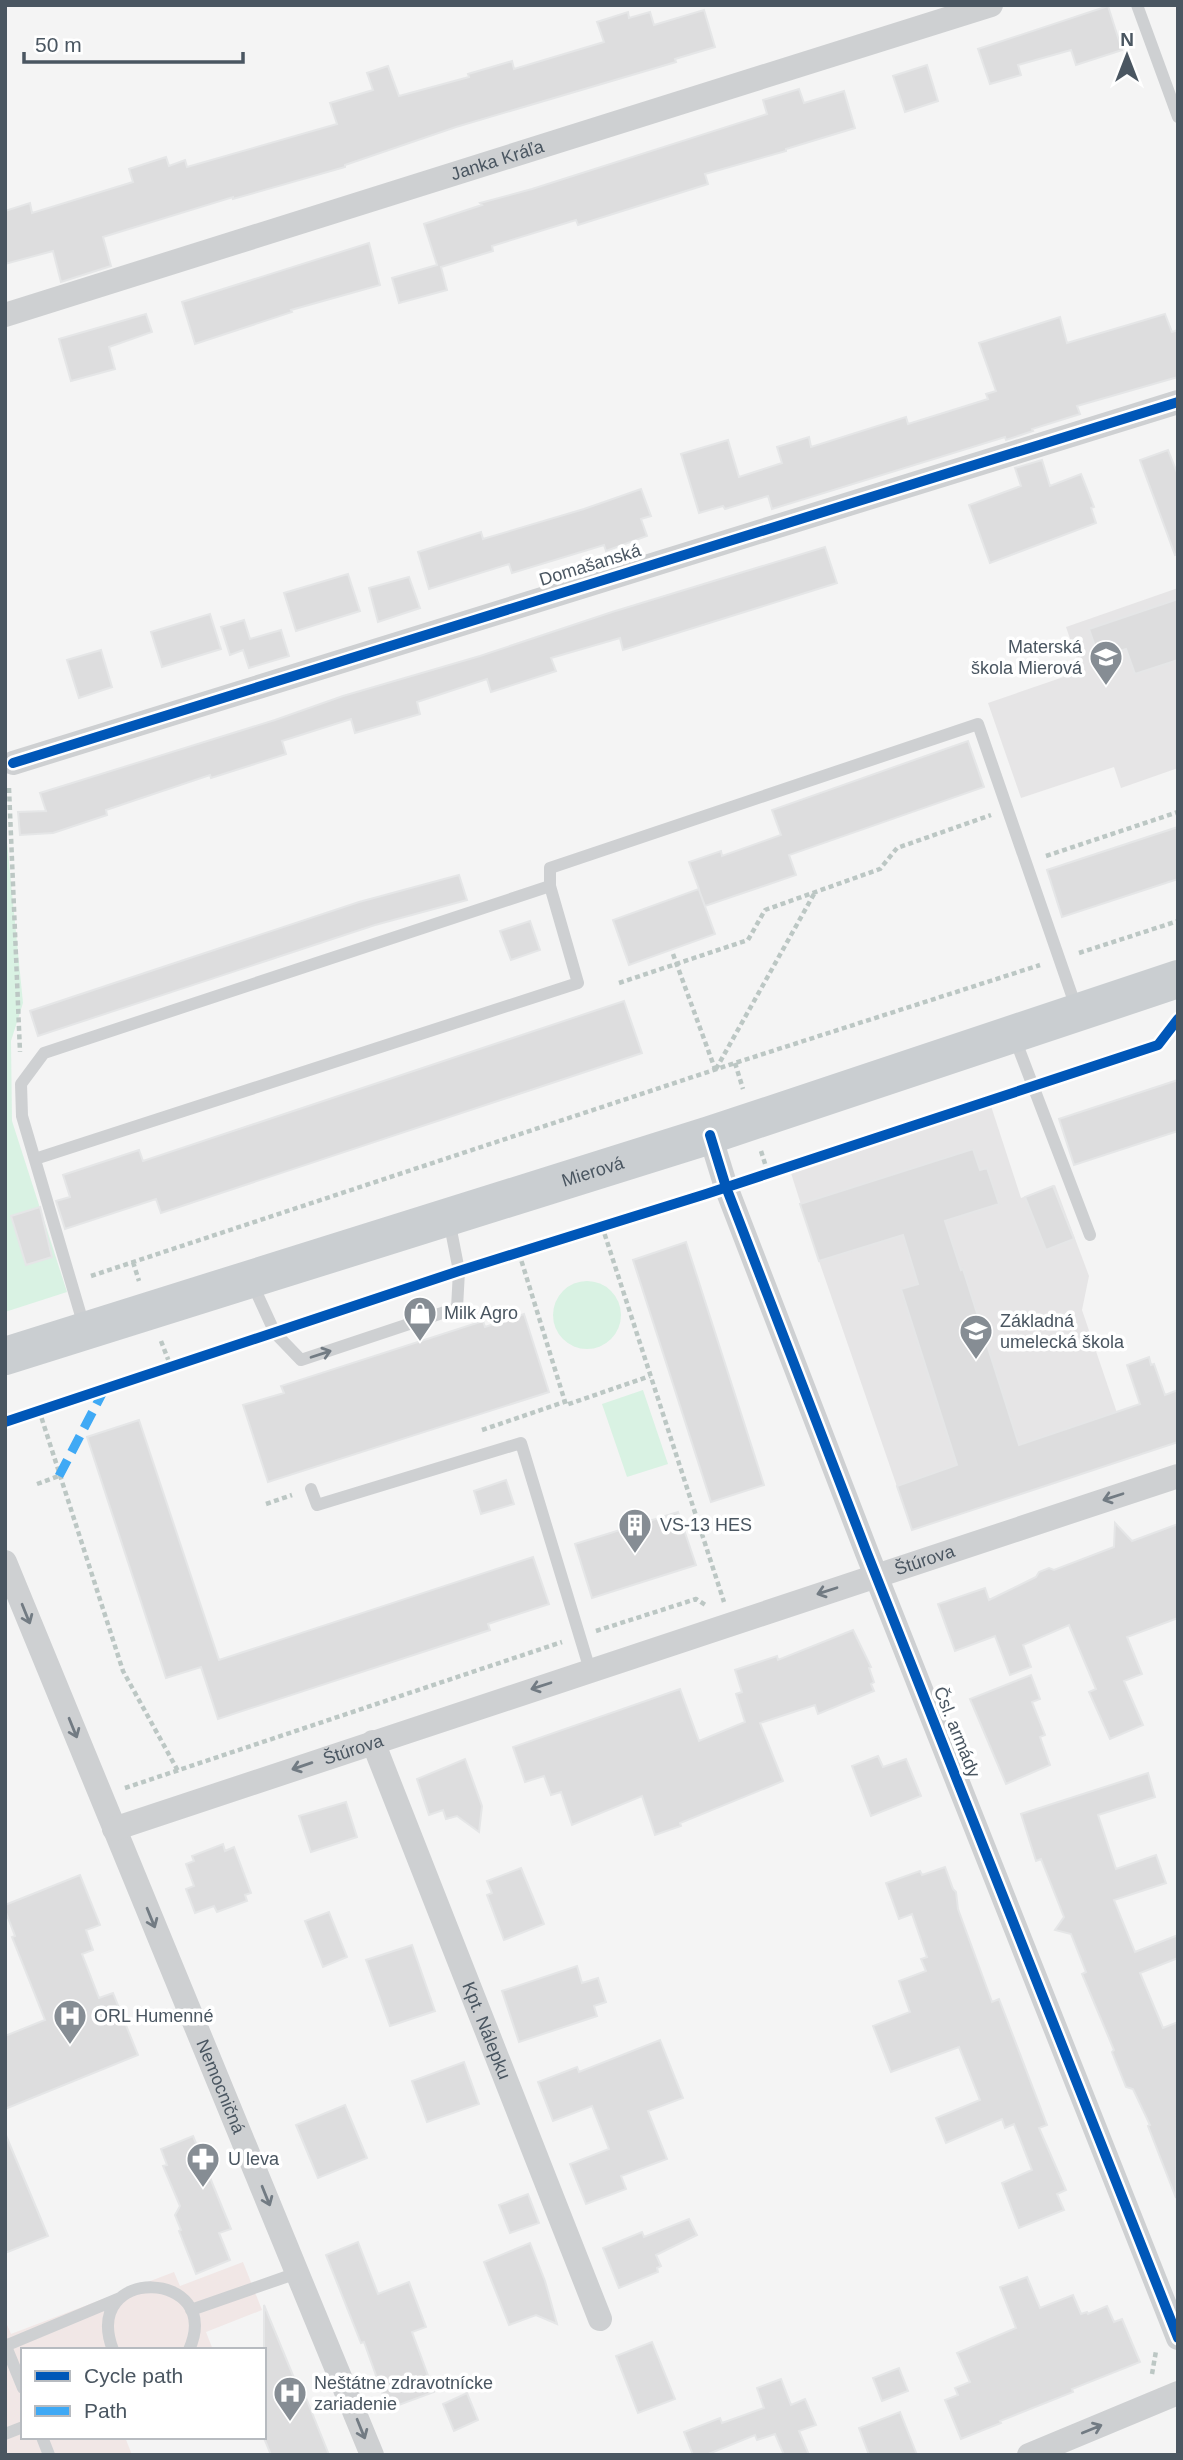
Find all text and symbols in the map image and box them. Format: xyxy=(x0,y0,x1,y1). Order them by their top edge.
scale bar xyxy=(24,21,243,65)
north arrow xyxy=(1092,21,1162,91)
text: N xyxy=(1120,29,1134,50)
text: 50 m xyxy=(35,33,82,56)
street label: Janka Kráľa xyxy=(448,136,547,184)
street label: Domašanská xyxy=(537,540,644,590)
place label: Materská škola Mierová xyxy=(971,637,1083,678)
school or university icon: Materská škola Mierová xyxy=(1087,638,1125,687)
street label: Mierová xyxy=(559,1152,627,1191)
shop icon: Milk Agro xyxy=(401,1294,439,1343)
place label: Milk Agro xyxy=(444,1303,518,1323)
place label: Základná umelecká škola xyxy=(1000,1311,1125,1352)
school or university icon: Základná umelecká škola xyxy=(957,1312,995,1361)
one-way arrow xyxy=(309,1346,331,1359)
one-way arrow xyxy=(1102,1491,1124,1504)
building icon: VS-13 HES xyxy=(616,1506,654,1555)
place label: VS-13 HES xyxy=(660,1515,752,1535)
street label: Štúrova xyxy=(892,1541,958,1579)
one-way arrow xyxy=(816,1585,838,1598)
one-way arrow xyxy=(21,1602,34,1624)
one-way arrow xyxy=(531,1681,553,1693)
street label: Čsl. armády xyxy=(930,1683,985,1780)
one-way arrow xyxy=(67,1717,80,1739)
street label: Štúrova xyxy=(320,1730,387,1769)
one-way arrow xyxy=(292,1761,314,1773)
one-way arrow xyxy=(145,1907,158,1928)
street label: Kpt. Nálepku xyxy=(458,1979,515,2082)
hospital icon: ORL Humenné xyxy=(51,1997,89,2046)
place label: ORL Humenné xyxy=(94,2006,213,2026)
street label: Nemocničná xyxy=(192,2036,249,2137)
pharmacy icon: U leva xyxy=(184,2140,222,2189)
place label: U leva xyxy=(228,2149,280,2169)
one-way arrow xyxy=(260,2185,273,2207)
legend xyxy=(21,2348,266,2439)
text: Cycle path xyxy=(84,2364,183,2387)
place label: Neštátne zdravotnícke zariadenie xyxy=(314,2373,493,2414)
hospital icon: Neštátne zdravotnícke zariadenie xyxy=(271,2374,309,2423)
text: Path xyxy=(84,2399,127,2422)
one-way arrow xyxy=(356,2418,369,2440)
one-way arrow xyxy=(1081,2422,1102,2435)

